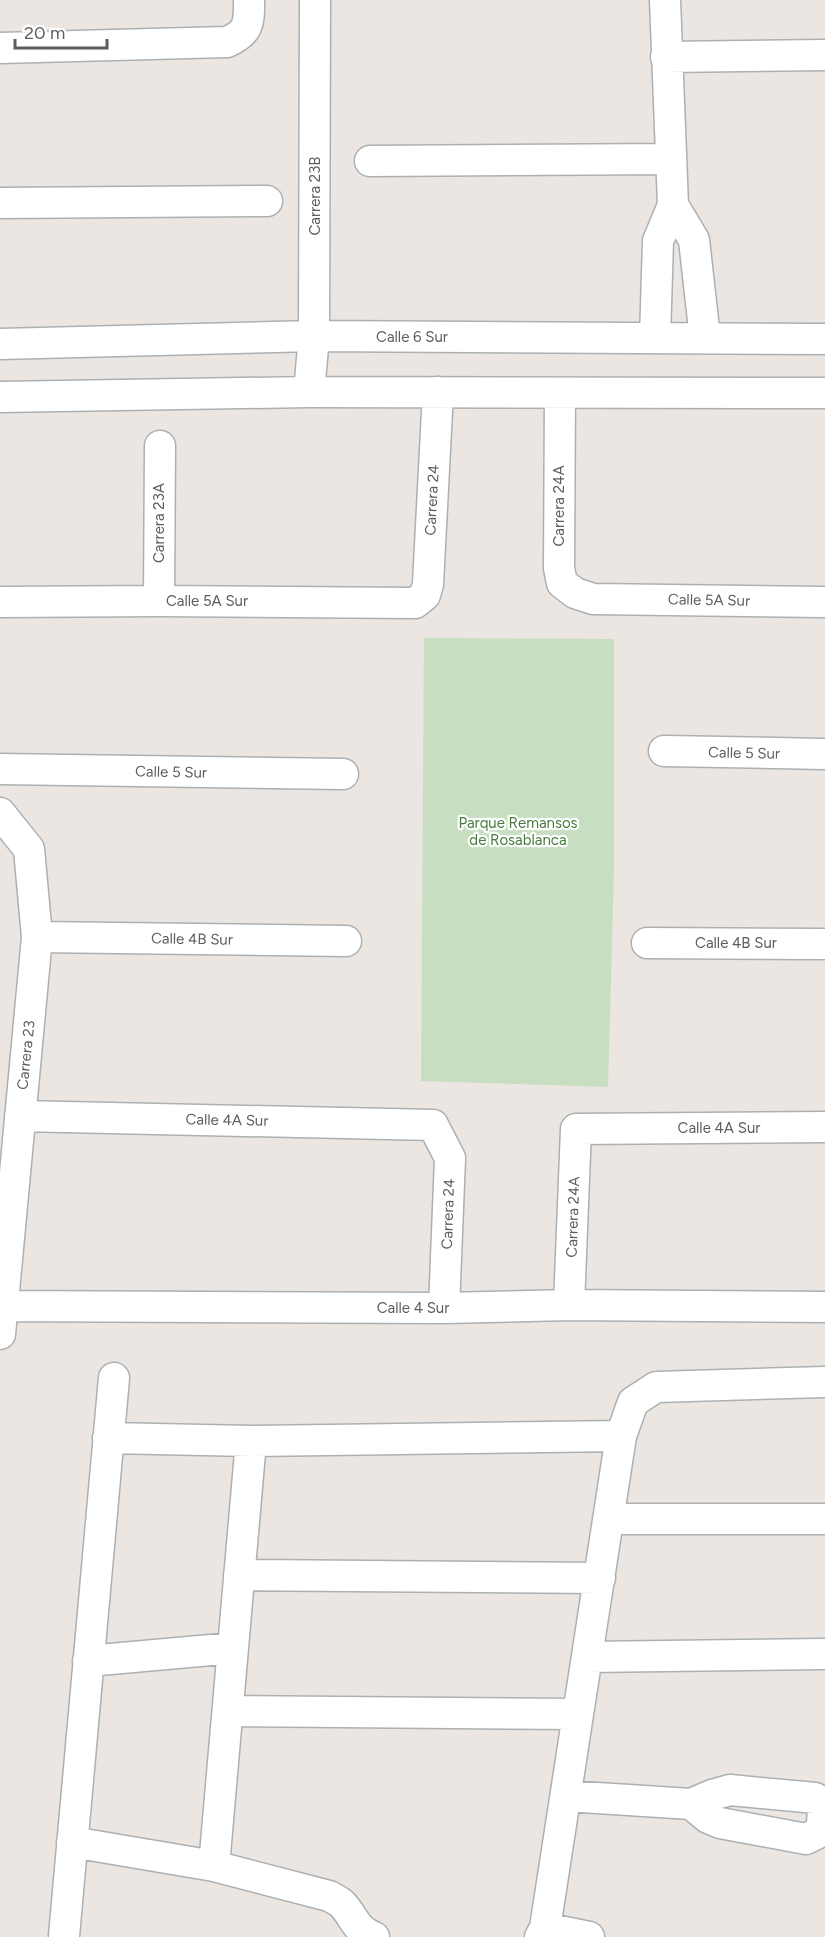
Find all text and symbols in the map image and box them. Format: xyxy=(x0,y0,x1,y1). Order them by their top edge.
scale bar xyxy=(15,12,106,50)
text: 20 m xyxy=(24,22,65,44)
street label: Carrera 23B xyxy=(306,157,324,235)
street label: Calle 6 Sur xyxy=(376,328,448,346)
street label: Carrera 24 xyxy=(421,464,443,536)
street label: Carrera 24A xyxy=(550,465,568,547)
street label: Carrera 23A xyxy=(150,483,168,563)
street label: Calle 5A Sur xyxy=(668,590,750,610)
street label: Calle 5A Sur xyxy=(166,592,248,610)
street label: Calle 5 Sur xyxy=(708,743,780,763)
street label: Calle 5 Sur xyxy=(135,762,207,782)
park label: Parque Remansos de Rosablanca xyxy=(458,814,578,849)
street label: Calle 4B Sur xyxy=(151,929,233,949)
street label: Calle 4B Sur xyxy=(695,934,777,952)
street label: Carrera 23 xyxy=(13,1019,39,1091)
street label: Calle 4A Sur xyxy=(185,1110,269,1130)
street label: Calle 4A Sur xyxy=(678,1119,760,1137)
street label: Carrera 24A xyxy=(563,1176,583,1258)
street label: Carrera 24 xyxy=(438,1178,458,1250)
street label: Calle 4 Sur xyxy=(377,1299,449,1317)

